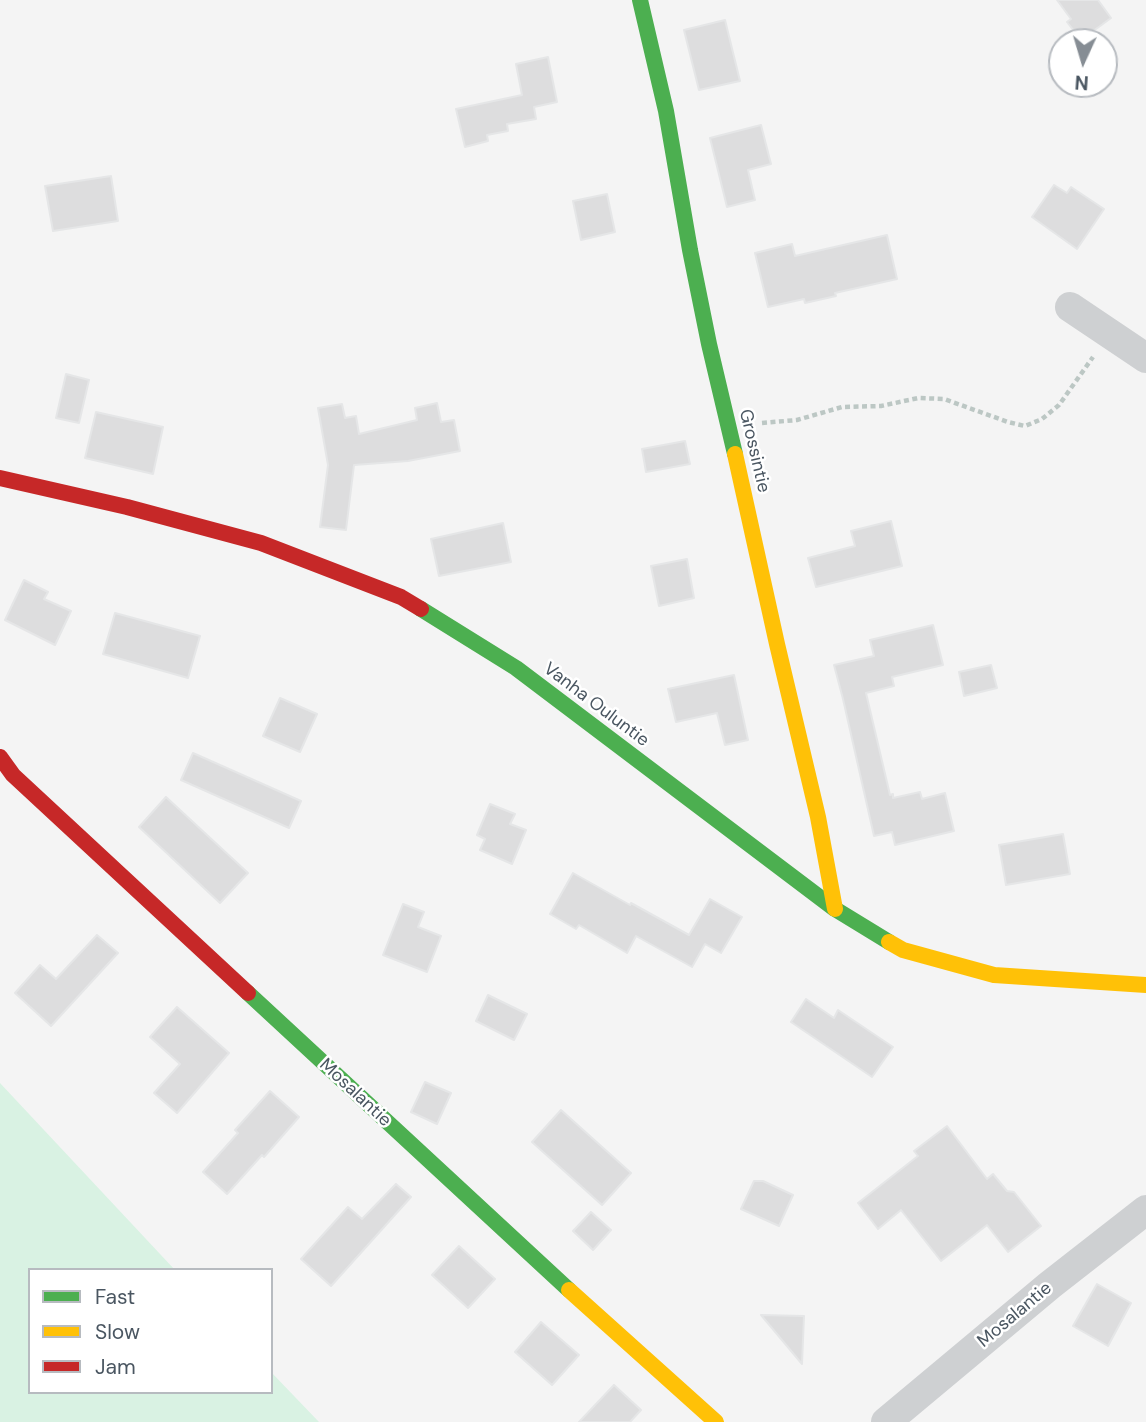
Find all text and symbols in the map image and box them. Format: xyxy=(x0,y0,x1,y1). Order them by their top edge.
north arrow xyxy=(1048,28,1118,98)
text: N xyxy=(1074,70,1089,95)
street label: Grossintie xyxy=(734,407,774,495)
street label: Vanha Ouluntie xyxy=(539,658,653,752)
street label: Mosalantie xyxy=(315,1054,395,1132)
legend xyxy=(28,1268,273,1394)
street label: Mosalantie xyxy=(973,1278,1057,1352)
text: Fast xyxy=(95,1283,135,1311)
text: Slow xyxy=(95,1318,140,1346)
text: Jam xyxy=(95,1353,136,1381)

